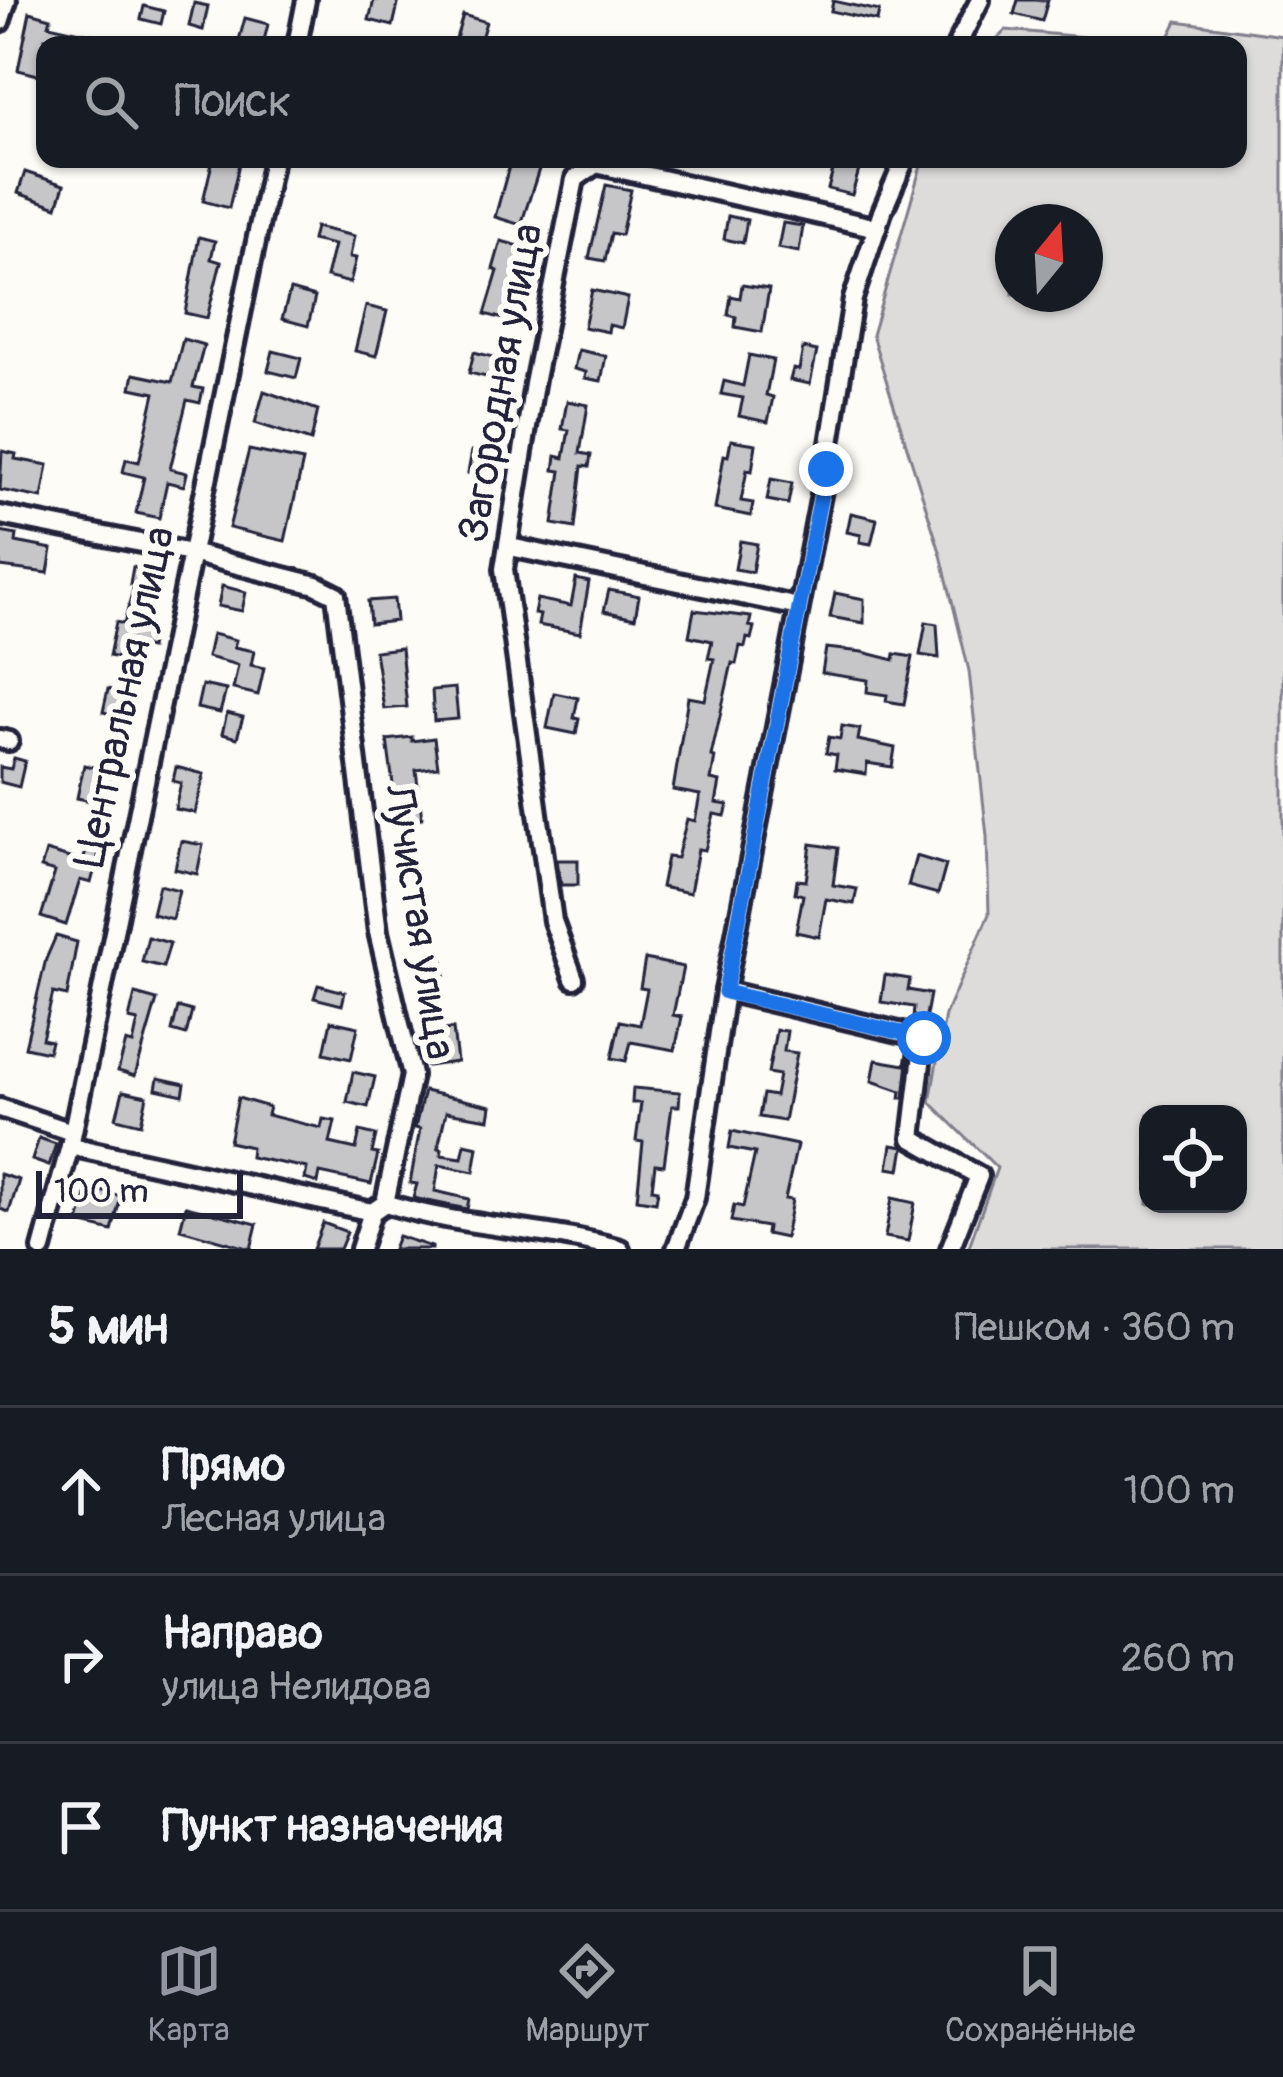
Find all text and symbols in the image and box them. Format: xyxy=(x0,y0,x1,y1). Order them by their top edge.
search box xyxy=(36,36,1247,168)
icon: search xyxy=(78,69,144,135)
text: Поиск xyxy=(174,74,291,130)
north arrow xyxy=(995,204,1103,312)
street label: Загородная улица xyxy=(447,219,555,547)
route end xyxy=(799,442,853,496)
street label: Центральная улица xyxy=(63,522,187,872)
street label: Лучистая улица xyxy=(371,780,466,1063)
route start xyxy=(897,1011,951,1065)
map controls xyxy=(1139,1105,1247,1213)
button: locate xyxy=(1139,1105,1247,1213)
scale bar xyxy=(36,1165,243,1218)
text: 100 m xyxy=(54,1171,148,1212)
text: 5 мин xyxy=(48,1295,168,1359)
text: Пешком · 360 m xyxy=(954,1303,1235,1352)
text: Прямо xyxy=(162,1438,285,1494)
icon: ahead xyxy=(48,1458,114,1524)
text: 100 m xyxy=(1123,1466,1235,1515)
text: Лесная улица xyxy=(162,1494,386,1543)
text: Направо xyxy=(162,1606,323,1662)
icon: right xyxy=(48,1626,114,1692)
text: 260 m xyxy=(1121,1634,1235,1683)
text: улица Нелидова xyxy=(162,1662,431,1711)
icon: arrive xyxy=(48,1794,114,1860)
text: Пункт назначения xyxy=(162,1799,503,1855)
tab: Карта xyxy=(148,1938,230,2051)
tab: Маршрут xyxy=(525,1938,649,2051)
tab: Сохранённые xyxy=(945,1938,1135,2051)

